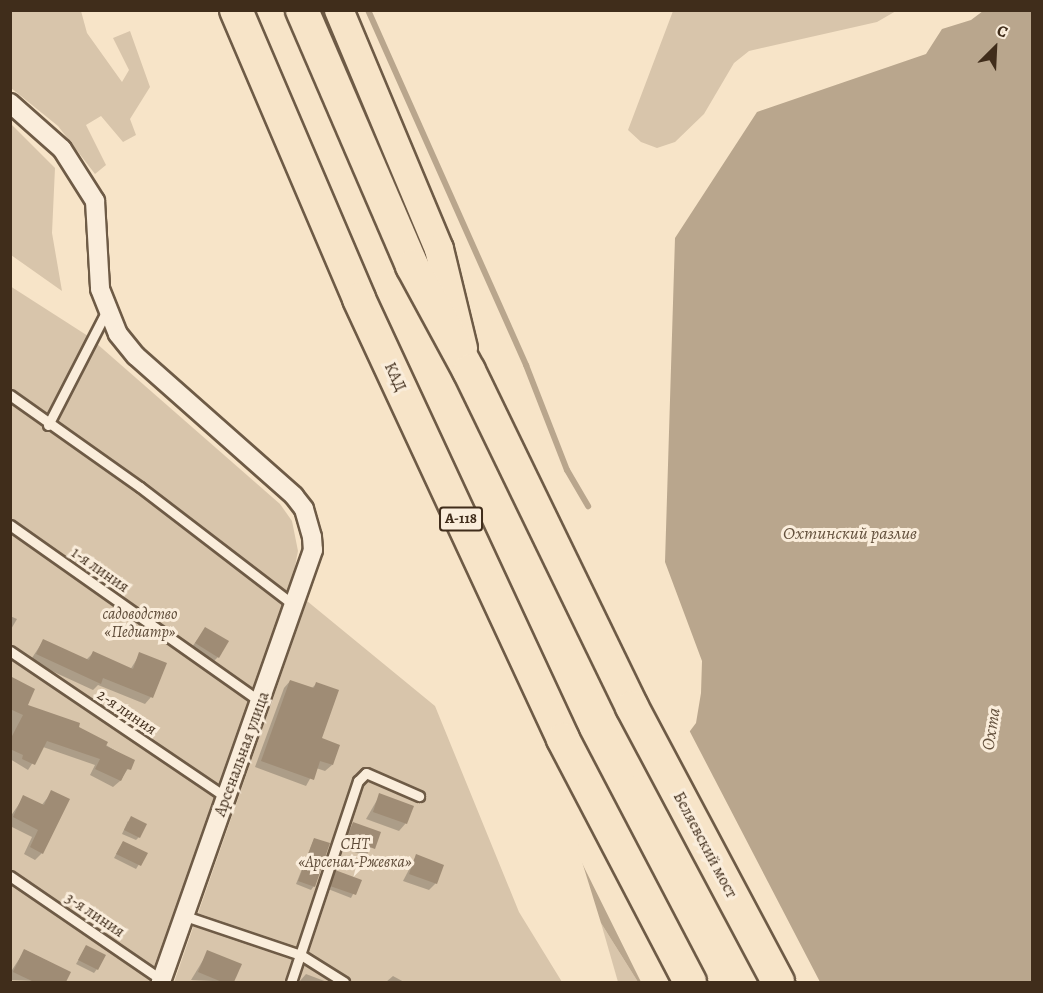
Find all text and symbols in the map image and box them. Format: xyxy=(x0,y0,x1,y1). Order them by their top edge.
north arrow xyxy=(965,18,1025,78)
text: С xyxy=(993,19,1011,44)
street label: КАД xyxy=(380,359,410,395)
road number: А-118 xyxy=(438,507,484,531)
water label: Охтинский разлив xyxy=(783,522,917,544)
street label: 1-я линия xyxy=(68,543,132,597)
park label: садоводство «Педиатр» xyxy=(102,604,178,642)
street label: 2-я линия xyxy=(93,685,161,739)
street label: Арсенальная улица xyxy=(210,689,274,819)
water label: Охта xyxy=(977,706,1005,752)
street label: Беляевский мост xyxy=(669,789,741,901)
park label: СНТ «Арсенал-Ржевка» xyxy=(298,834,412,872)
street label: 3-я линия xyxy=(62,888,128,942)

